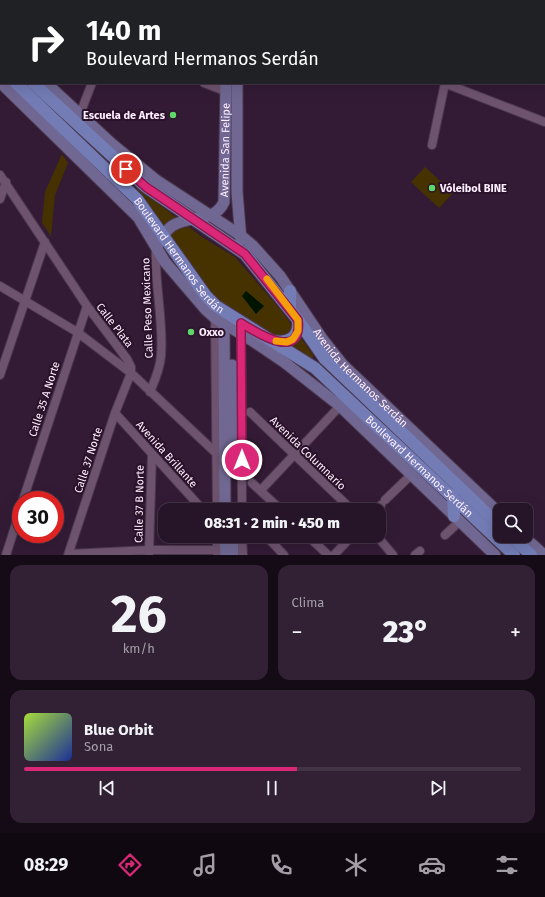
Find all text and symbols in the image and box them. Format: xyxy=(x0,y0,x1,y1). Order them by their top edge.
text: 140 m xyxy=(86,14,162,47)
icon: right xyxy=(20,16,72,68)
text: Boulevard Hermanos Serdán xyxy=(86,48,319,70)
street label: Avenida San Felipe xyxy=(218,103,233,197)
place label: Escuela de Artes xyxy=(83,109,166,122)
marker: Escuela de Artes xyxy=(168,110,178,120)
pin xyxy=(109,152,143,186)
icon: arrive xyxy=(115,158,137,180)
place label: Vóleibol BINE xyxy=(439,182,507,195)
marker: Vóleibol BINE xyxy=(427,183,437,193)
street label: Boulevard Hermanos Serdán xyxy=(131,195,226,316)
street label: Calle Peso Mexicano xyxy=(139,257,156,359)
street label: Calle Plata xyxy=(93,301,136,350)
place label: Oxxo xyxy=(199,326,225,339)
street label: Avenida Hermanos Serdán xyxy=(310,326,410,430)
marker: Oxxo xyxy=(186,327,196,337)
street label: Calle 35 A Norte xyxy=(26,360,63,438)
street label: Boulevard Hermanos Serdán xyxy=(363,413,475,520)
street label: Avenida Columnario xyxy=(267,414,348,493)
street label: Avenida Brillante xyxy=(133,418,200,490)
street label: Calle 37 Norte xyxy=(72,426,105,495)
position arrow xyxy=(221,439,263,481)
street label: Calle 37 B Norte xyxy=(132,465,147,543)
speed limit sign: 30 xyxy=(12,491,64,543)
map controls xyxy=(493,503,533,543)
button: search xyxy=(493,503,533,543)
text: 08:31 · 2 min · 450 m xyxy=(204,514,340,532)
text: 26 xyxy=(111,583,167,646)
text: Clima xyxy=(292,595,324,610)
text: 23° xyxy=(383,614,430,650)
text: − xyxy=(292,619,303,646)
text: + xyxy=(510,619,521,646)
text: km/h xyxy=(123,641,155,656)
text: Blue Orbit xyxy=(84,721,153,739)
text: Sona xyxy=(84,739,113,754)
icon: previous xyxy=(96,777,118,799)
icon: pause xyxy=(261,777,283,799)
icon: next xyxy=(427,777,449,799)
icon: directions xyxy=(116,851,144,879)
icon: music xyxy=(191,851,219,879)
icon: phone xyxy=(267,851,295,879)
icon: climate xyxy=(342,851,370,879)
icon: car xyxy=(418,851,446,879)
icon: filters xyxy=(493,851,521,879)
text: 08:29 xyxy=(24,854,68,876)

